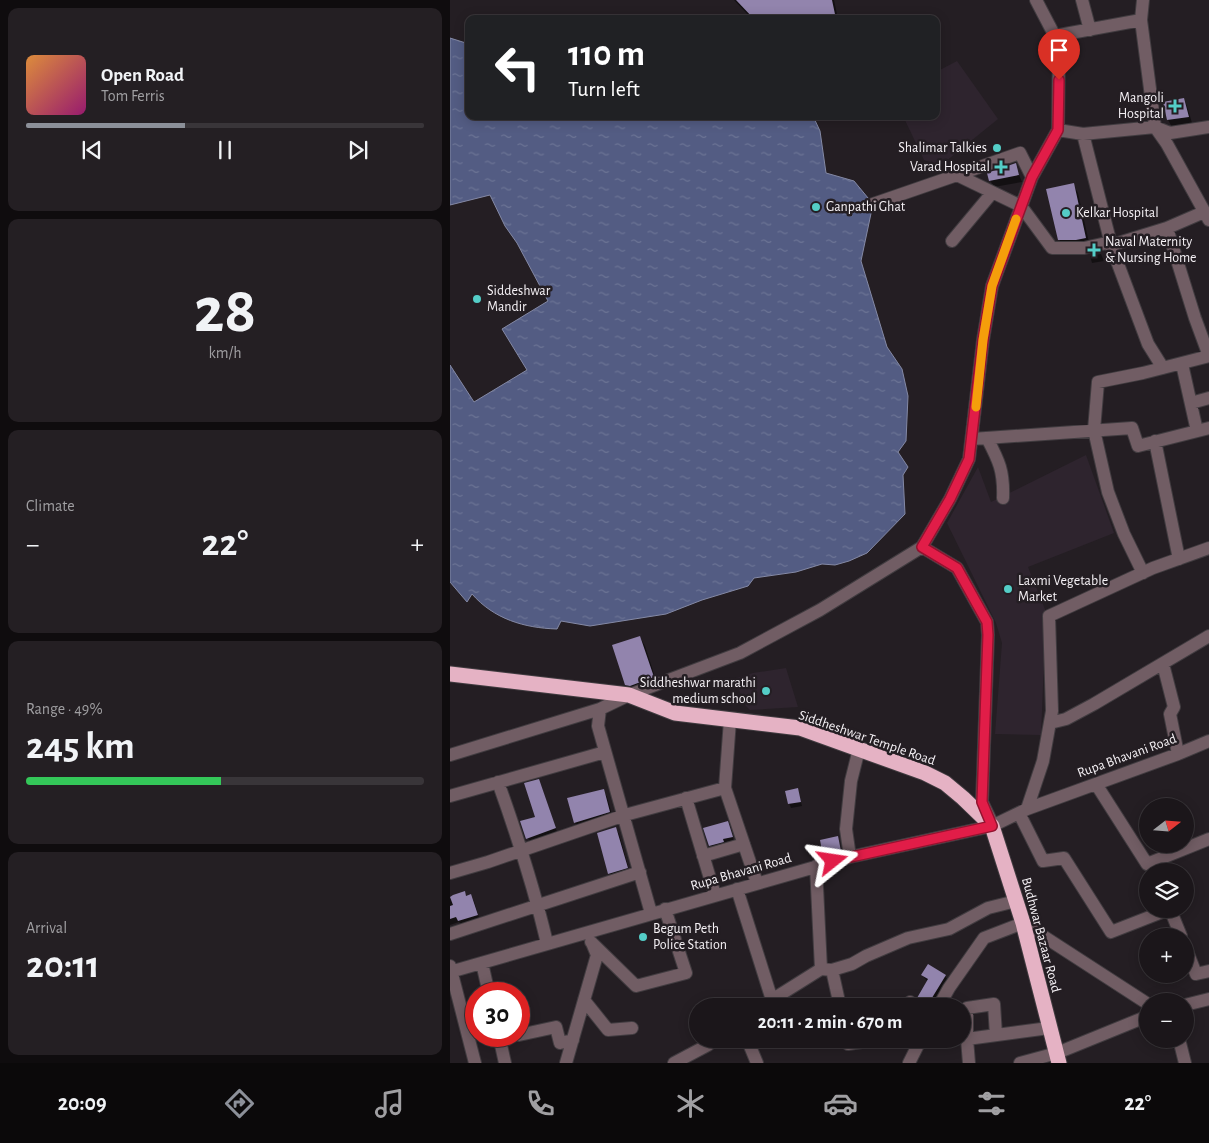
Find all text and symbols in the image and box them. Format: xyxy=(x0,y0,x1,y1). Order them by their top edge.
pin xyxy=(1038,29,1080,80)
icon: left xyxy=(485,35,550,100)
icon: arrive xyxy=(1045,36,1073,64)
text: 110 m xyxy=(568,37,645,72)
text: Open Road xyxy=(101,66,184,85)
text: Turn left xyxy=(568,78,640,100)
text: Tom Ferris xyxy=(101,88,165,104)
place label: Mangoli Hospital xyxy=(1118,91,1164,121)
marker: Mangoli Hospital xyxy=(1168,99,1182,113)
icon: previous xyxy=(78,136,106,164)
icon: pause xyxy=(211,136,239,164)
icon: next xyxy=(344,136,372,164)
place label: Shalimar Talkies xyxy=(898,141,987,155)
marker: Shalimar Talkies xyxy=(991,142,1003,154)
place label: Varad Hospital xyxy=(910,160,990,174)
marker: Varad Hospital xyxy=(994,160,1008,174)
place label: Ganpathi Ghat xyxy=(826,200,906,214)
marker: Ganpathi Ghat xyxy=(810,201,822,213)
place label: Kelkar Hospital xyxy=(1076,206,1159,220)
marker: Kelkar Hospital xyxy=(1060,207,1072,219)
place label: Naval Maternity & Nursing Home xyxy=(1105,235,1197,265)
marker: Naval Maternity & Nursing Home xyxy=(1087,243,1101,257)
text: 28 xyxy=(194,279,256,344)
place label: Siddeshwar Mandir xyxy=(487,284,551,314)
marker: Siddeshwar Mandir xyxy=(471,293,483,305)
text: km/h xyxy=(208,345,242,361)
text: Climate xyxy=(26,498,75,514)
text: 22° xyxy=(202,525,248,563)
text: − xyxy=(26,531,39,559)
text: + xyxy=(411,531,424,559)
place label: Laxmi Vegetable Market xyxy=(1018,574,1108,604)
marker: Laxmi Vegetable Market xyxy=(1002,583,1014,595)
place label: Siddheshwar marathi medium school xyxy=(640,676,756,706)
marker: Siddheshwar marathi medium school xyxy=(760,685,772,697)
text: Range · 49% xyxy=(26,701,103,717)
street label: Siddheshwar Temple Road xyxy=(797,708,937,768)
text: 245 km xyxy=(26,728,135,766)
street label: Rupa Bhavani Road xyxy=(1076,732,1178,780)
north arrow xyxy=(1139,798,1194,852)
map controls xyxy=(1139,798,1194,1048)
position arrow xyxy=(806,834,858,886)
street label: Rupa Bhavani Road xyxy=(689,851,793,893)
button: layers xyxy=(1139,863,1194,918)
street label: Budhwar Bazaar Road xyxy=(1019,876,1063,994)
text: Arrival xyxy=(26,920,67,936)
place label: Begum Peth Police Station xyxy=(653,922,727,952)
button: + xyxy=(1139,928,1194,983)
marker: Begum Peth Police Station xyxy=(637,931,649,943)
text: 20:11 xyxy=(26,947,100,985)
speed limit sign: 30 xyxy=(465,982,530,1047)
button: − xyxy=(1139,993,1194,1048)
text: 20:11 · 2 min · 670 m xyxy=(758,1013,902,1032)
icon: directions xyxy=(222,1086,257,1121)
icon: music xyxy=(372,1086,407,1121)
icon: phone xyxy=(523,1086,558,1121)
icon: climate xyxy=(673,1086,708,1121)
icon: car xyxy=(823,1086,858,1121)
icon: filters xyxy=(974,1086,1009,1121)
text: 20:09 xyxy=(58,1092,107,1114)
text: 22° xyxy=(1124,1092,1151,1114)

